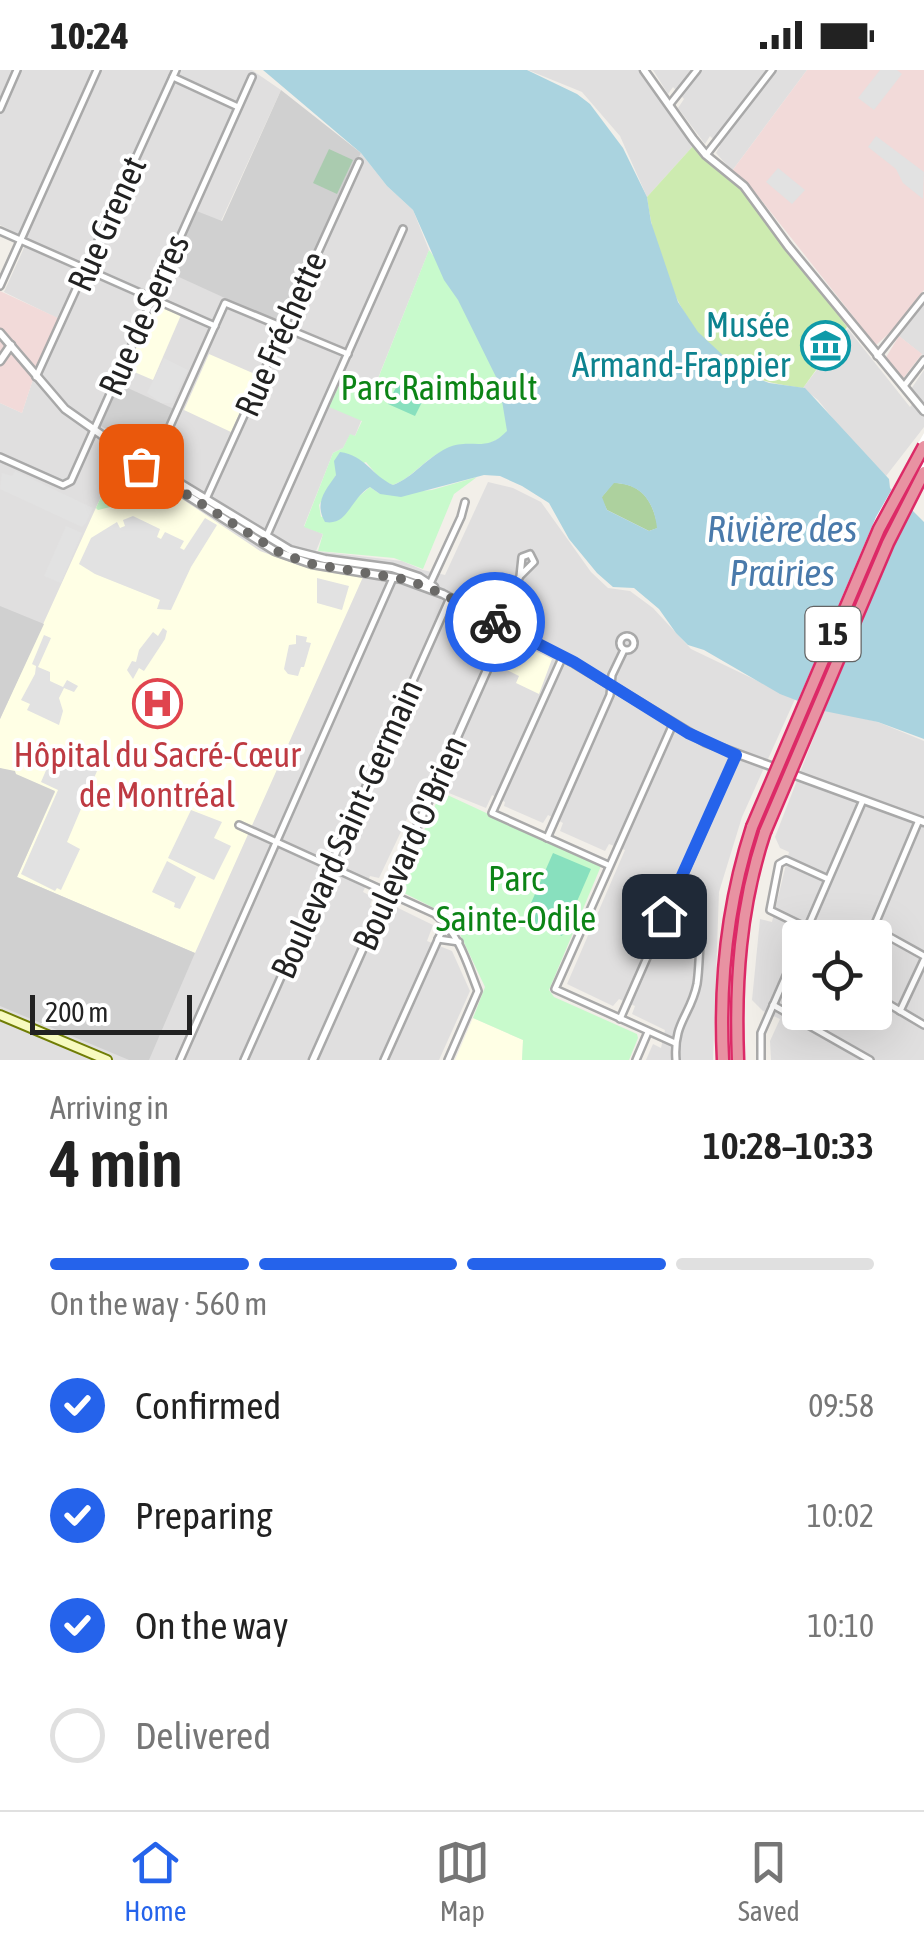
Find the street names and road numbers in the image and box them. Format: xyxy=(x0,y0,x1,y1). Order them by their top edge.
street label: Rue Grenet xyxy=(59,150,153,297)
street label: Rue de Serres xyxy=(90,228,196,401)
street label: Rue Fréchette xyxy=(226,245,334,422)
road number: 15 xyxy=(806,607,860,661)
street label: Boulevard Saint-Germain xyxy=(262,673,430,984)
street label: Boulevard O'Brien xyxy=(344,729,474,956)

